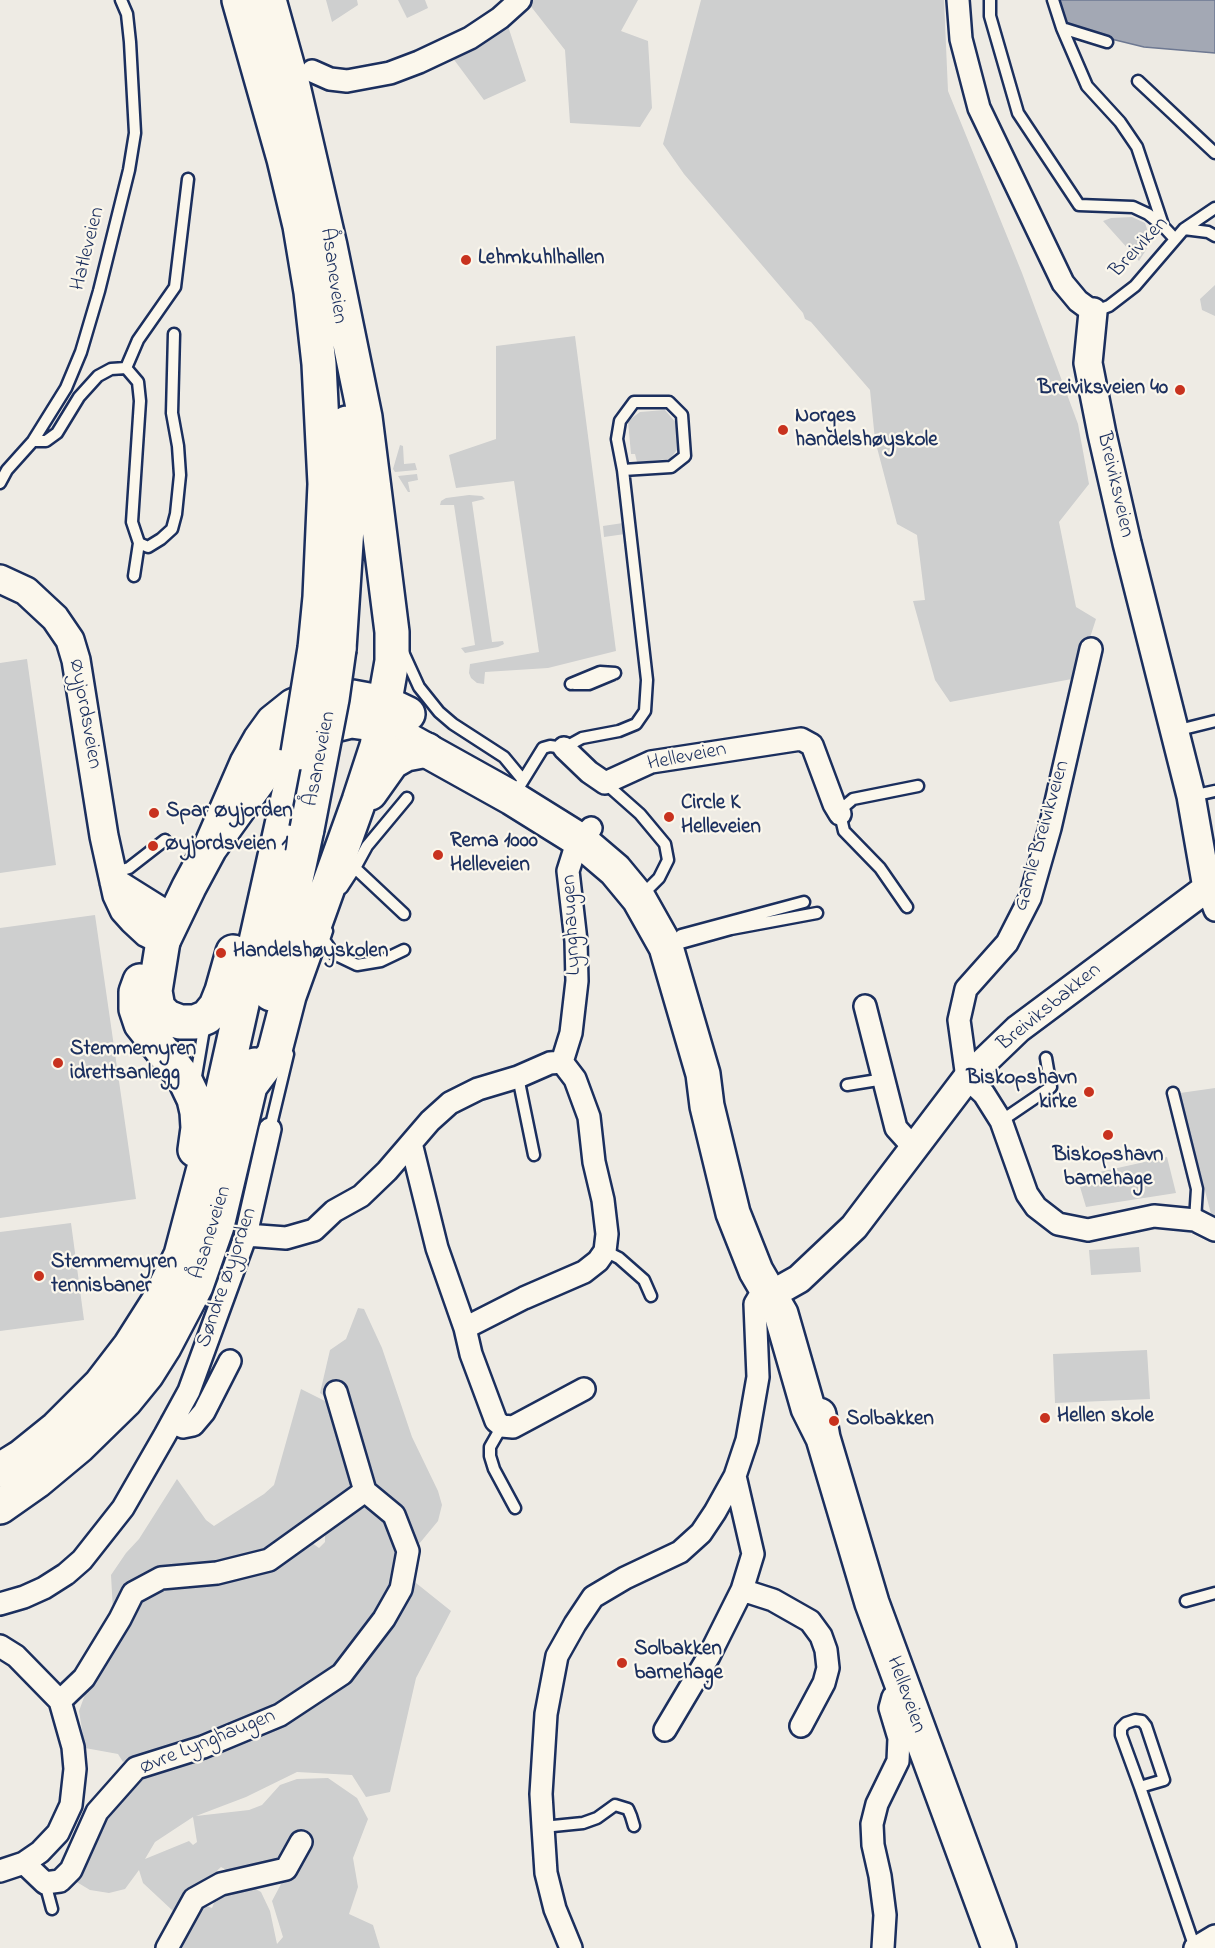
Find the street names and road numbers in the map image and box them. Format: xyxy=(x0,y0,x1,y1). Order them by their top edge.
street label: Hatleveien xyxy=(66,205,112,293)
street label: Breiviken xyxy=(1105,212,1175,284)
street label: Åsaneveien xyxy=(313,227,351,325)
street label: Breiviksveien xyxy=(1090,430,1138,540)
street label: Øyjordsveien xyxy=(62,657,106,771)
street label: Åsaneveien xyxy=(299,709,343,809)
street label: Helleveien xyxy=(645,738,729,778)
street label: Gamle Breivikveien xyxy=(1009,758,1077,914)
street label: Lynghaugen xyxy=(558,874,588,976)
street label: Breiviksbakken xyxy=(993,959,1107,1057)
street label: Åsaneveien xyxy=(186,1183,238,1283)
street label: Søndre Øyjorden xyxy=(192,1205,264,1351)
street label: Helleveien xyxy=(880,1653,930,1737)
street label: Øvre Lynghaugen xyxy=(137,1704,279,1782)

